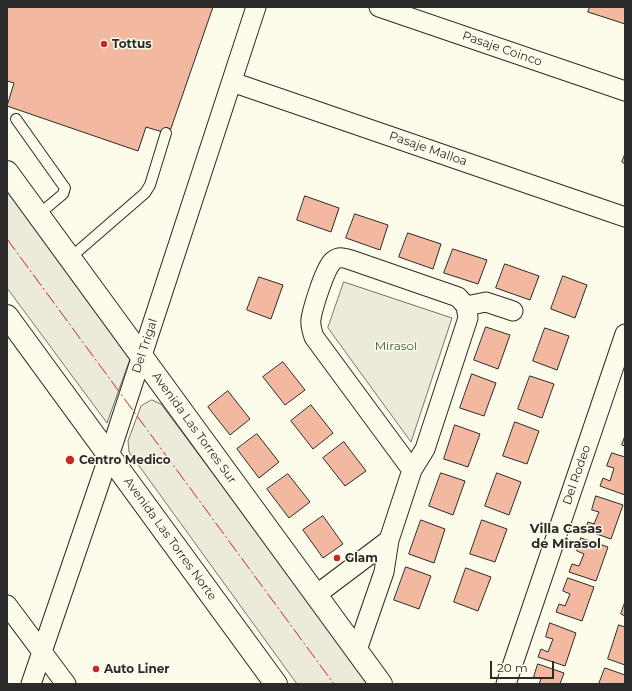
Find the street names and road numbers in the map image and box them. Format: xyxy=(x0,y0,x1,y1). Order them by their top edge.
street label: Pasaje Coinco xyxy=(460,29,544,69)
street label: Pasaje Malloa xyxy=(387,129,469,169)
street label: Del Trigal xyxy=(129,317,161,375)
street label: Avenida Las Torres Sur xyxy=(149,369,239,487)
street label: Del Rodeo xyxy=(560,443,594,507)
street label: Avenida Las Torres Norte xyxy=(121,475,219,603)

